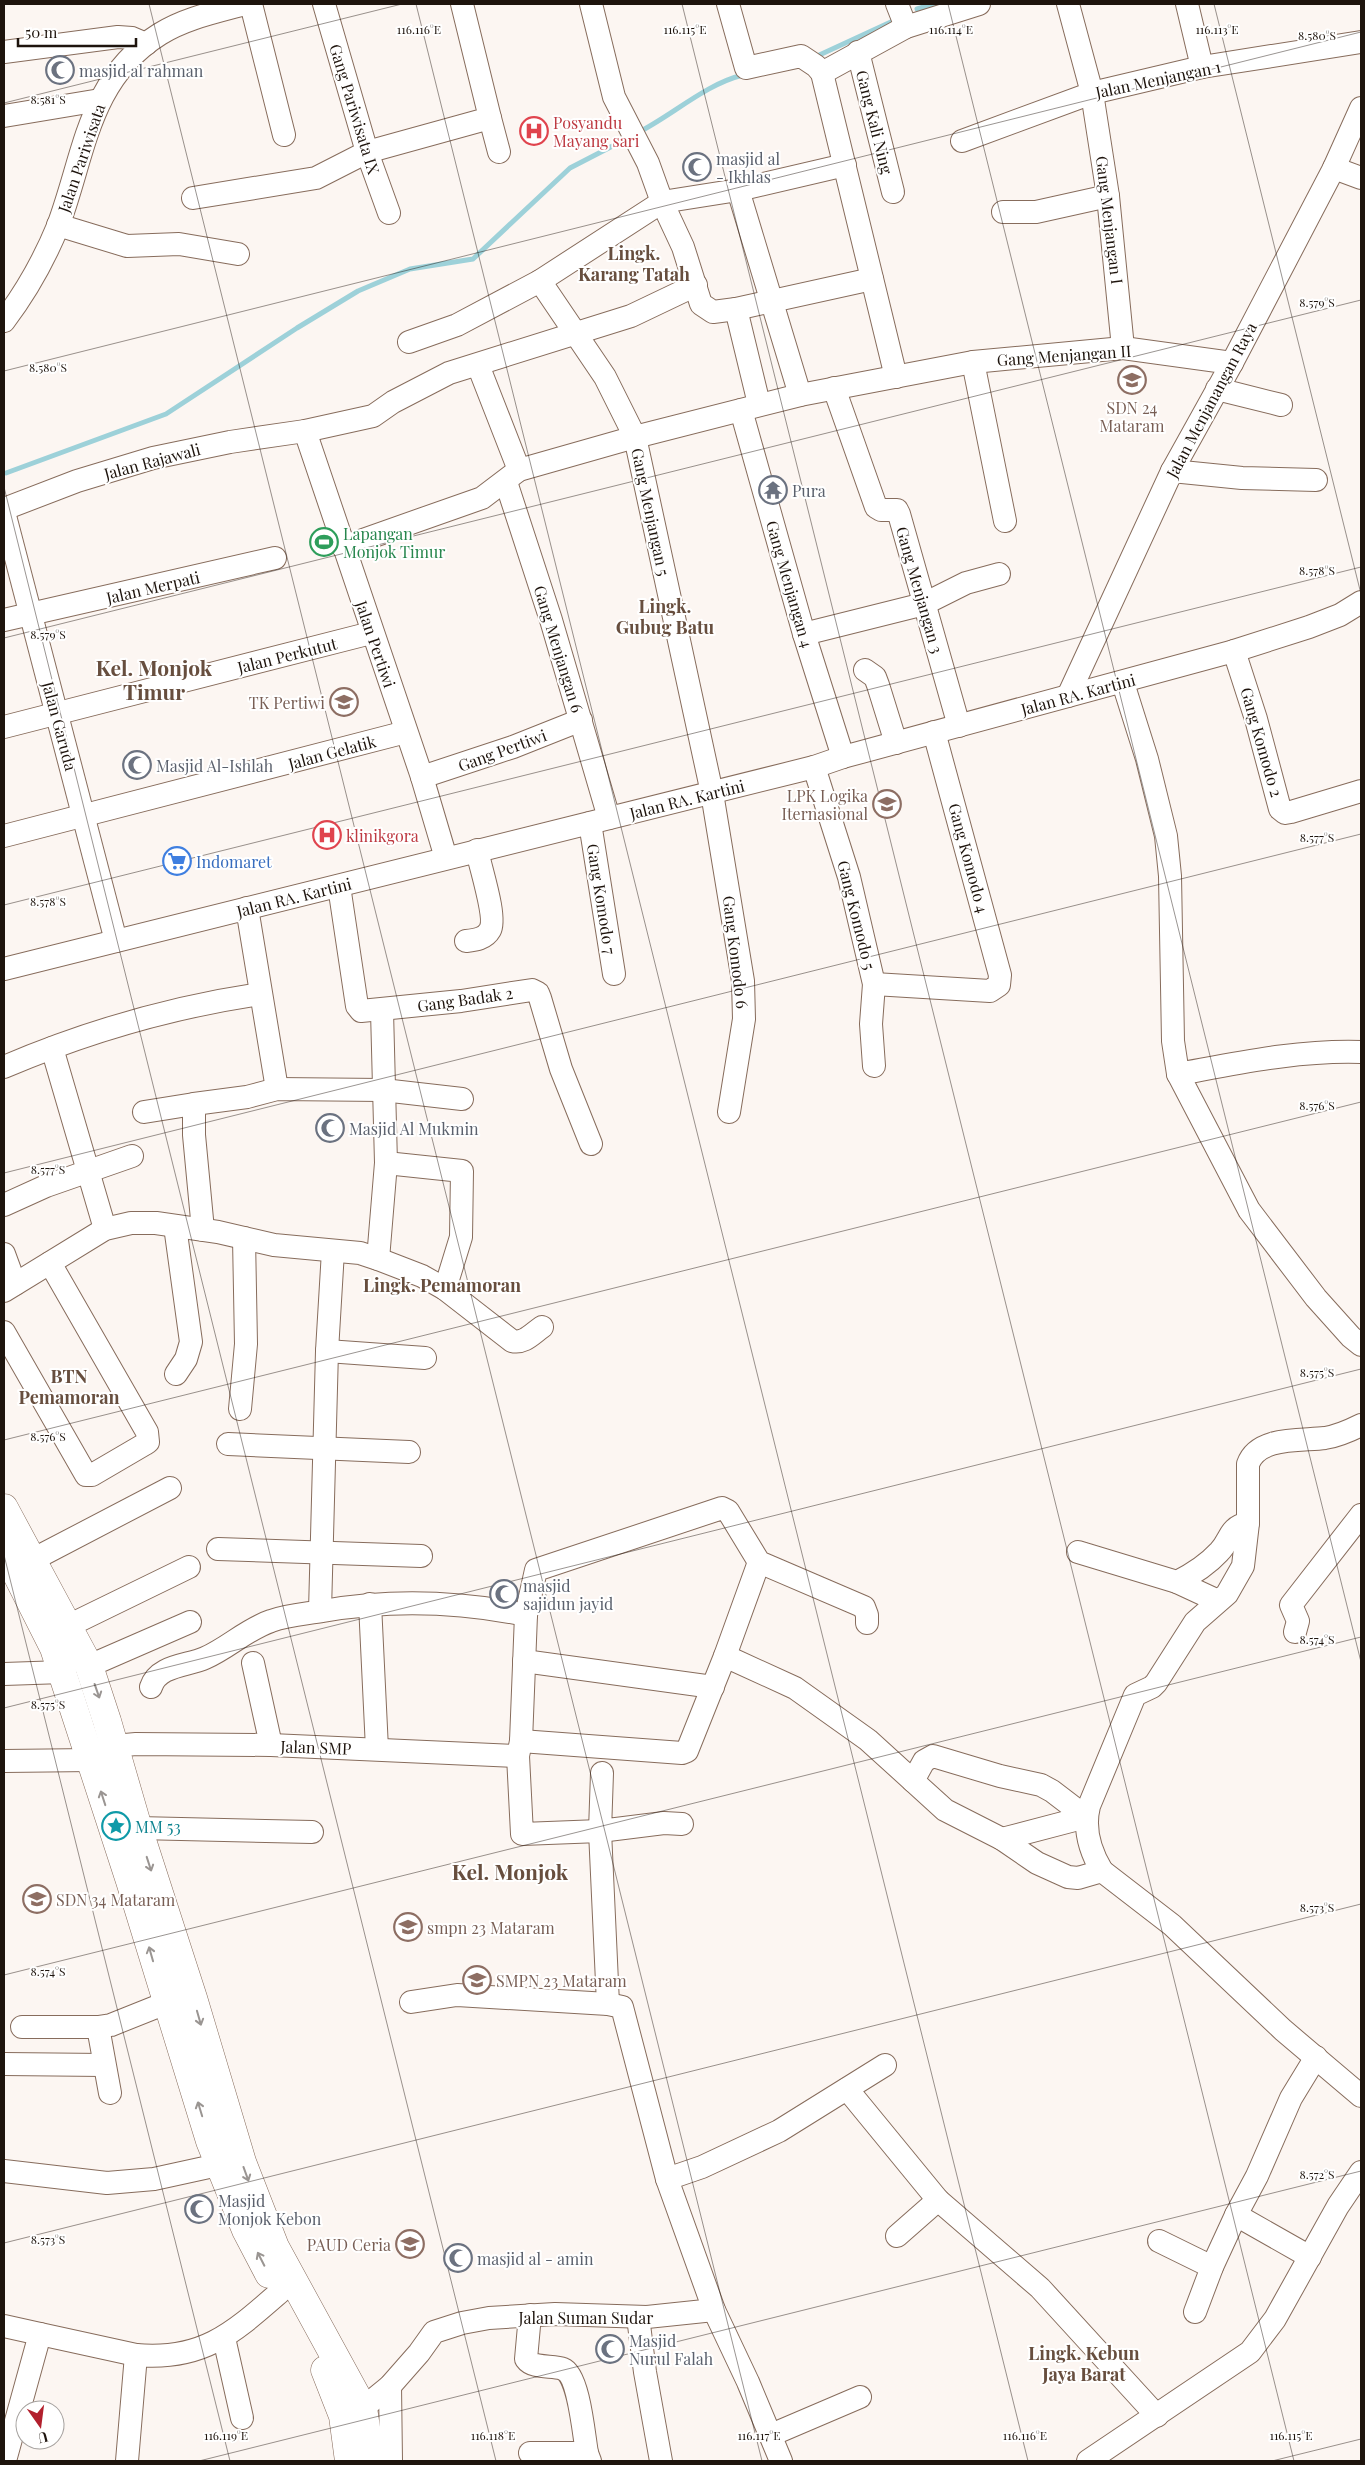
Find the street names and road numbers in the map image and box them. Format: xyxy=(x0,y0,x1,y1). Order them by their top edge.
street label: Gang Pariwisata IX xyxy=(325,41,385,177)
street label: Jalan Menjangan 1 xyxy=(1092,55,1223,103)
street label: Gang Kali Ning xyxy=(852,68,898,177)
street label: Jalan Pariwisata xyxy=(52,101,109,216)
street label: Gang Menjangan I xyxy=(1092,155,1128,285)
street label: Jalan Menjanangan Raya xyxy=(1161,319,1261,482)
street label: Gang Menjangan II xyxy=(996,340,1132,370)
street label: Jalan Rajawali xyxy=(101,438,203,484)
street label: Gang Menjangan 5 xyxy=(627,446,675,578)
street label: Gang Menjangan 4 xyxy=(762,518,818,650)
street label: Gang Menjangan 3 xyxy=(892,524,948,656)
street label: Jalan Merpati xyxy=(103,566,202,608)
street label: Gang Menjangan 6 xyxy=(530,583,588,715)
street label: Jalan Pertiwi xyxy=(351,597,401,691)
street label: Jalan Perkutut xyxy=(234,632,339,678)
street label: Jalan RA. Kartini xyxy=(1018,669,1138,720)
street label: Jalan Garuda xyxy=(38,678,82,773)
street label: Gang Komodo 2 xyxy=(1236,685,1288,799)
street label: Gang Pertiwi xyxy=(455,724,549,776)
street label: Jalan Gelatik xyxy=(285,730,378,774)
street label: Jalan RA. Kartini xyxy=(626,775,747,824)
street label: Gang Komodo 4 xyxy=(944,801,994,915)
street label: Gang Komodo 7 xyxy=(583,842,621,956)
street label: Gang Komodo 5 xyxy=(833,858,881,972)
street label: Jalan RA. Kartini xyxy=(233,873,354,922)
street label: Gang Komodo 6 xyxy=(719,894,753,1010)
street label: Gang Badak 2 xyxy=(416,982,514,1016)
street label: Jalan SMP xyxy=(279,1735,352,1759)
street label: Jalan Suman Sudar xyxy=(518,2307,653,2328)

